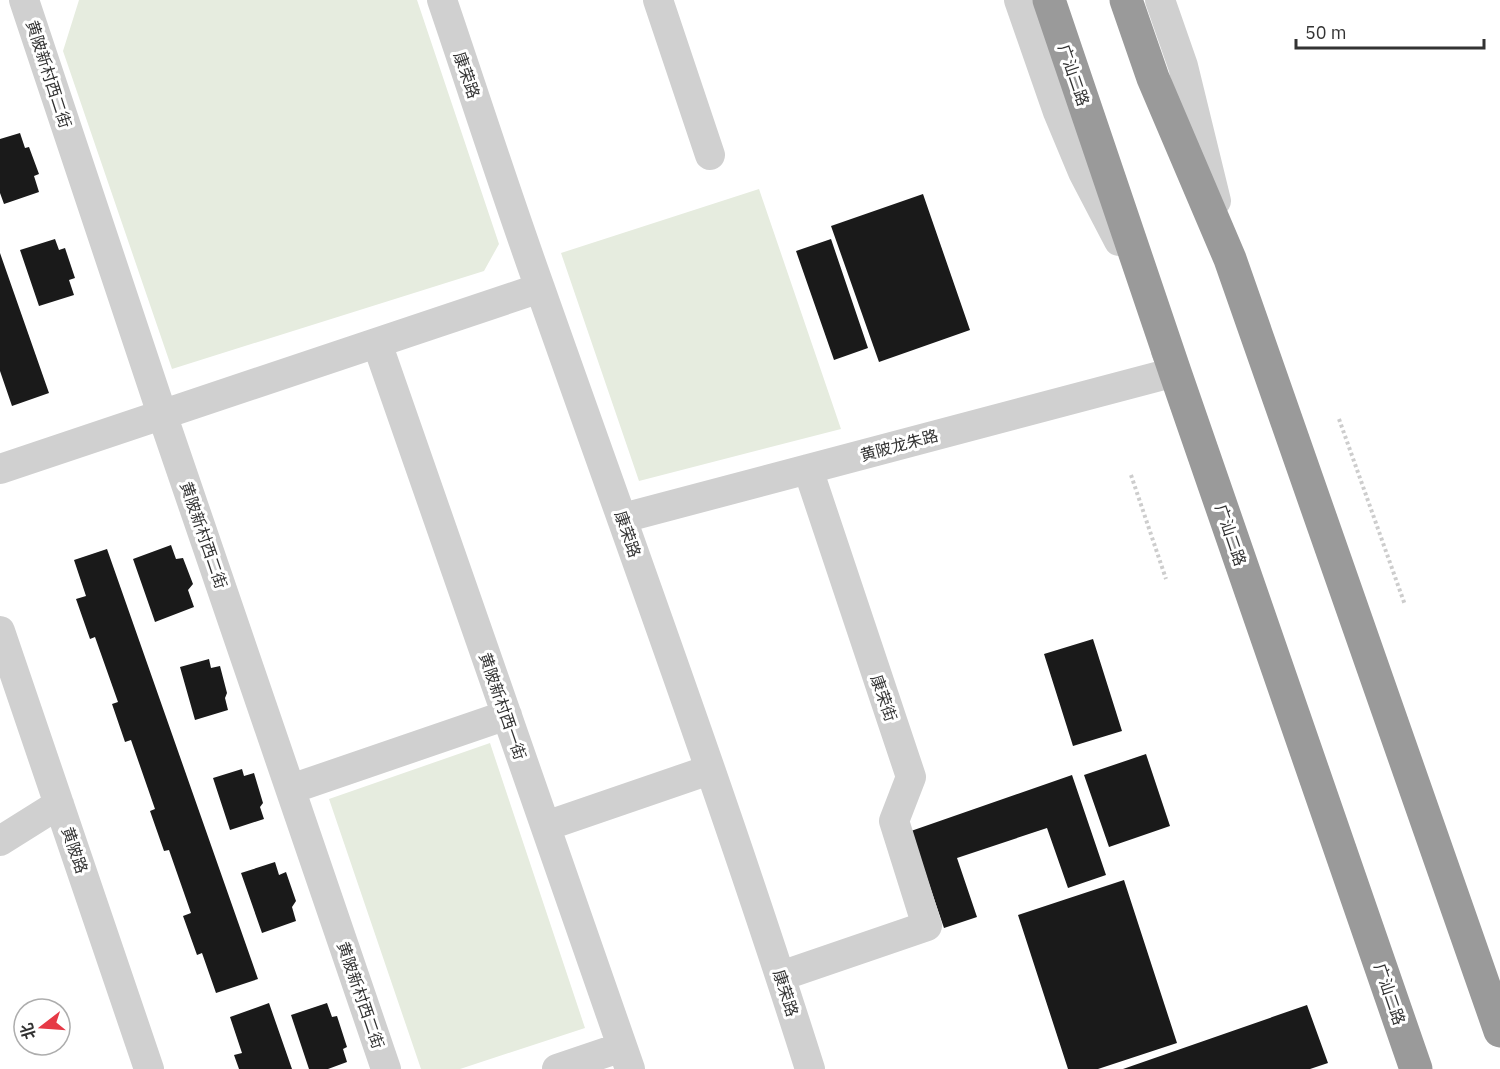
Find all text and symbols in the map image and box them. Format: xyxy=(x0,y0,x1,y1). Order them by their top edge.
scale bar xyxy=(1296,12,1484,50)
street label: 黄陂新村西二街 xyxy=(22,18,76,130)
text: 50 m xyxy=(1305,21,1347,44)
street label: 广汕二路 xyxy=(1054,41,1094,109)
street label: 康荣路 xyxy=(450,49,484,101)
street label: 黄陂龙朱路 xyxy=(858,425,940,465)
street label: 黄陂新村西二街 xyxy=(176,479,232,591)
street label: 广汕二路 xyxy=(1211,501,1251,569)
street label: 康荣路 xyxy=(611,508,645,560)
street label: 黄陂新村西一街 xyxy=(475,650,531,762)
street label: 康荣街 xyxy=(867,672,901,724)
street label: 黄陂路 xyxy=(58,824,92,876)
street label: 黄陂新村西二街 xyxy=(333,939,389,1051)
street label: 广汕二路 xyxy=(1370,960,1410,1028)
street label: 康荣路 xyxy=(769,967,803,1019)
north arrow xyxy=(12,997,72,1057)
text: 北 xyxy=(16,1021,40,1042)

